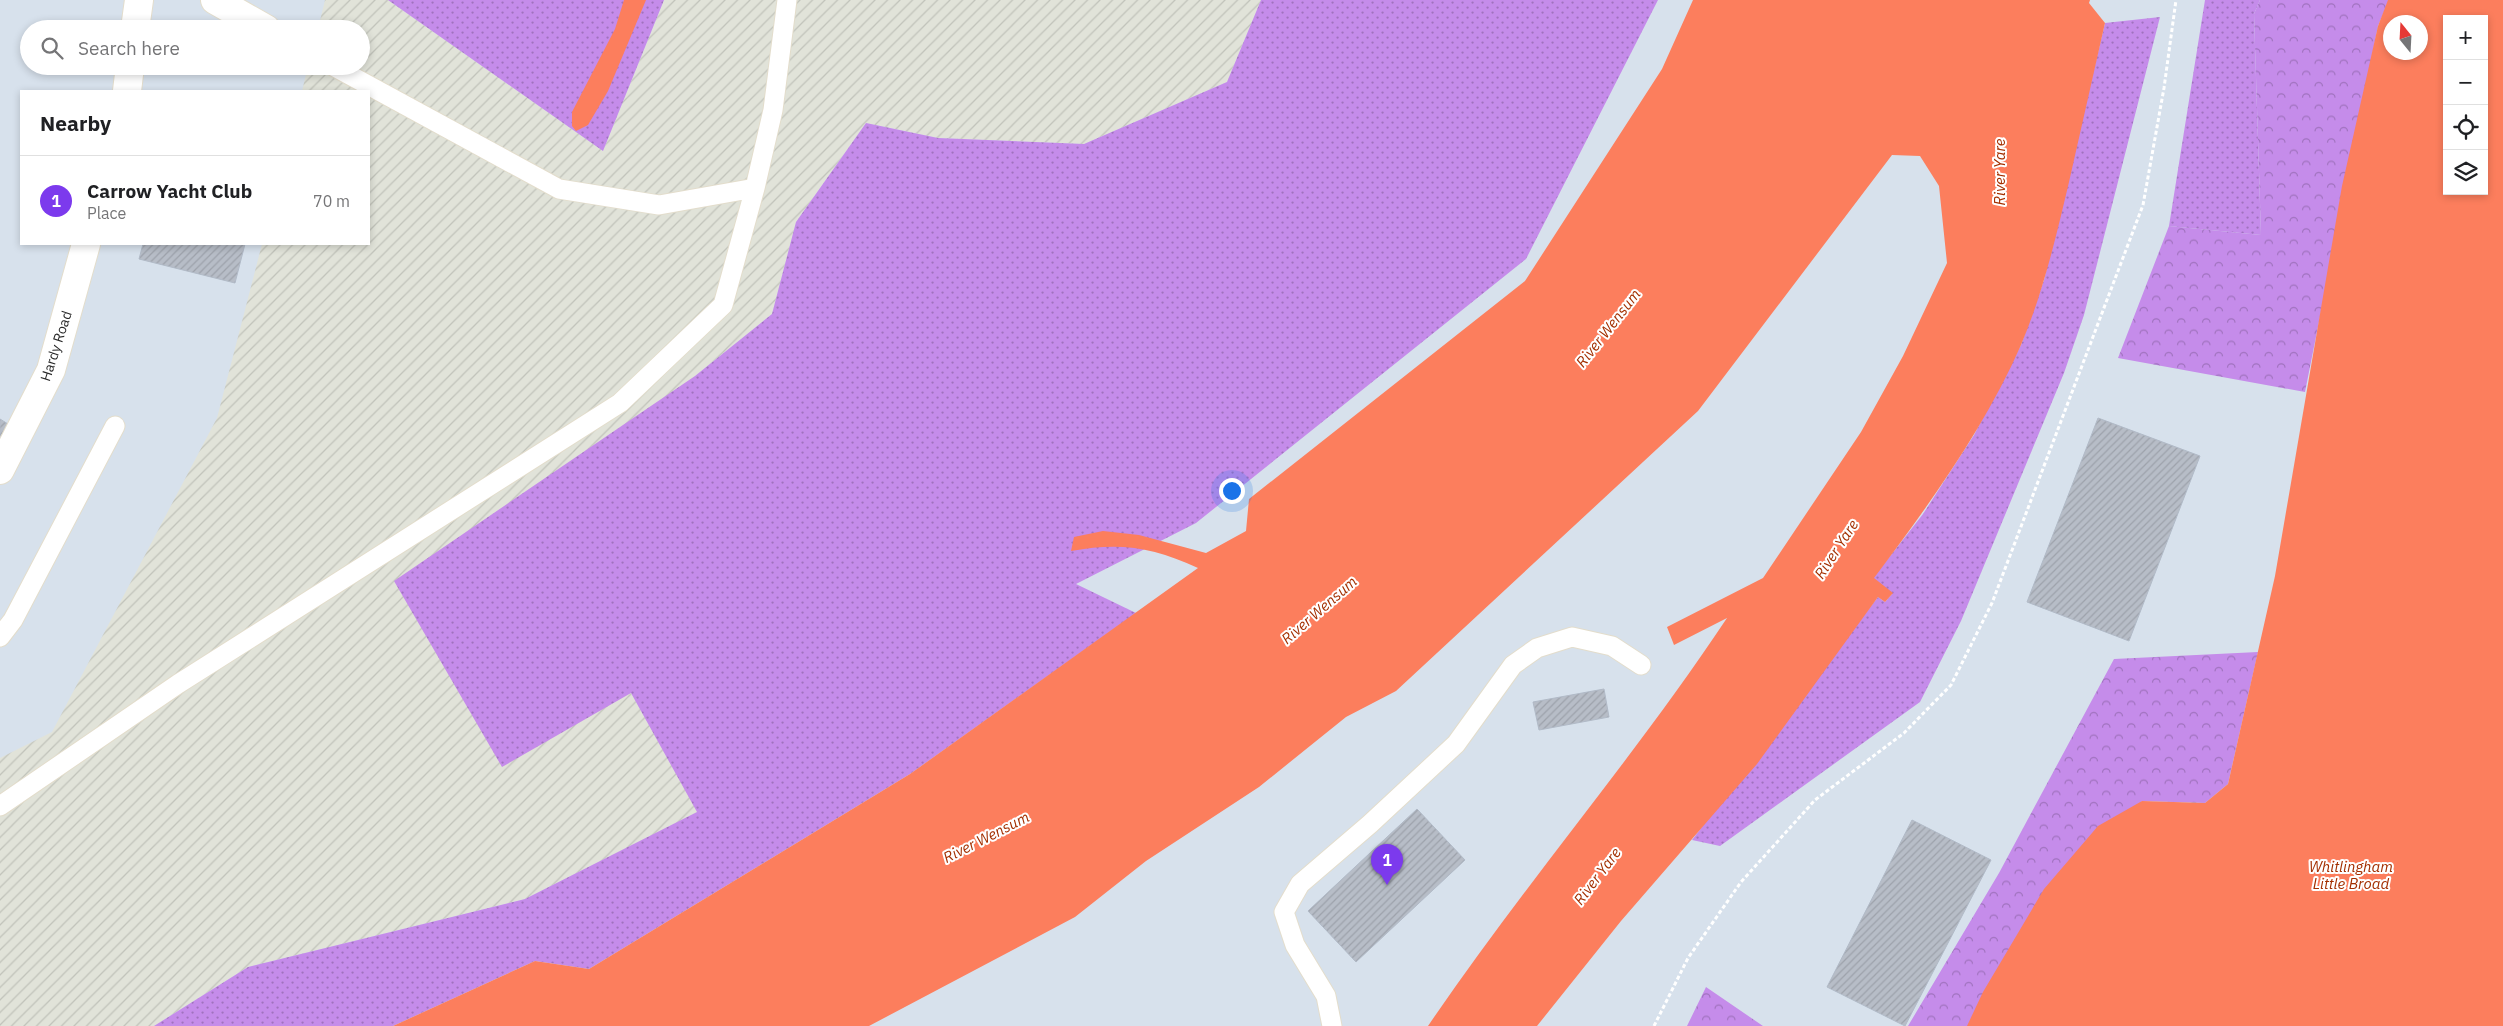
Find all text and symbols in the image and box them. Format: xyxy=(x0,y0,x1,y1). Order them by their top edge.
north arrow xyxy=(2383,15,2428,60)
map controls xyxy=(2443,15,2488,195)
button: + xyxy=(2443,15,2488,60)
search box xyxy=(20,20,370,75)
icon: search xyxy=(38,34,66,62)
text: Search here xyxy=(78,36,180,60)
button: − xyxy=(2443,60,2488,105)
button: locate xyxy=(2443,105,2488,150)
text: Nearby xyxy=(40,109,111,137)
water label: River Yare xyxy=(1990,138,2009,205)
button: layers xyxy=(2443,150,2488,195)
text: Carrow Yacht Club xyxy=(87,179,252,203)
text: 1 xyxy=(51,191,61,211)
text: 70 m xyxy=(313,191,350,211)
text: Place xyxy=(87,203,126,223)
water label: River Wensum xyxy=(1572,285,1644,371)
street label: Hardy Road xyxy=(36,308,76,384)
your location xyxy=(1219,478,1245,504)
water label: River Yare xyxy=(1810,516,1862,582)
water label: River Wensum xyxy=(1277,572,1361,648)
water label: River Wensum xyxy=(940,807,1032,867)
water label: River Yare xyxy=(1569,843,1625,908)
pin: 1 xyxy=(1371,844,1403,885)
water label: Whitlingham Little Broad xyxy=(2309,857,2393,893)

